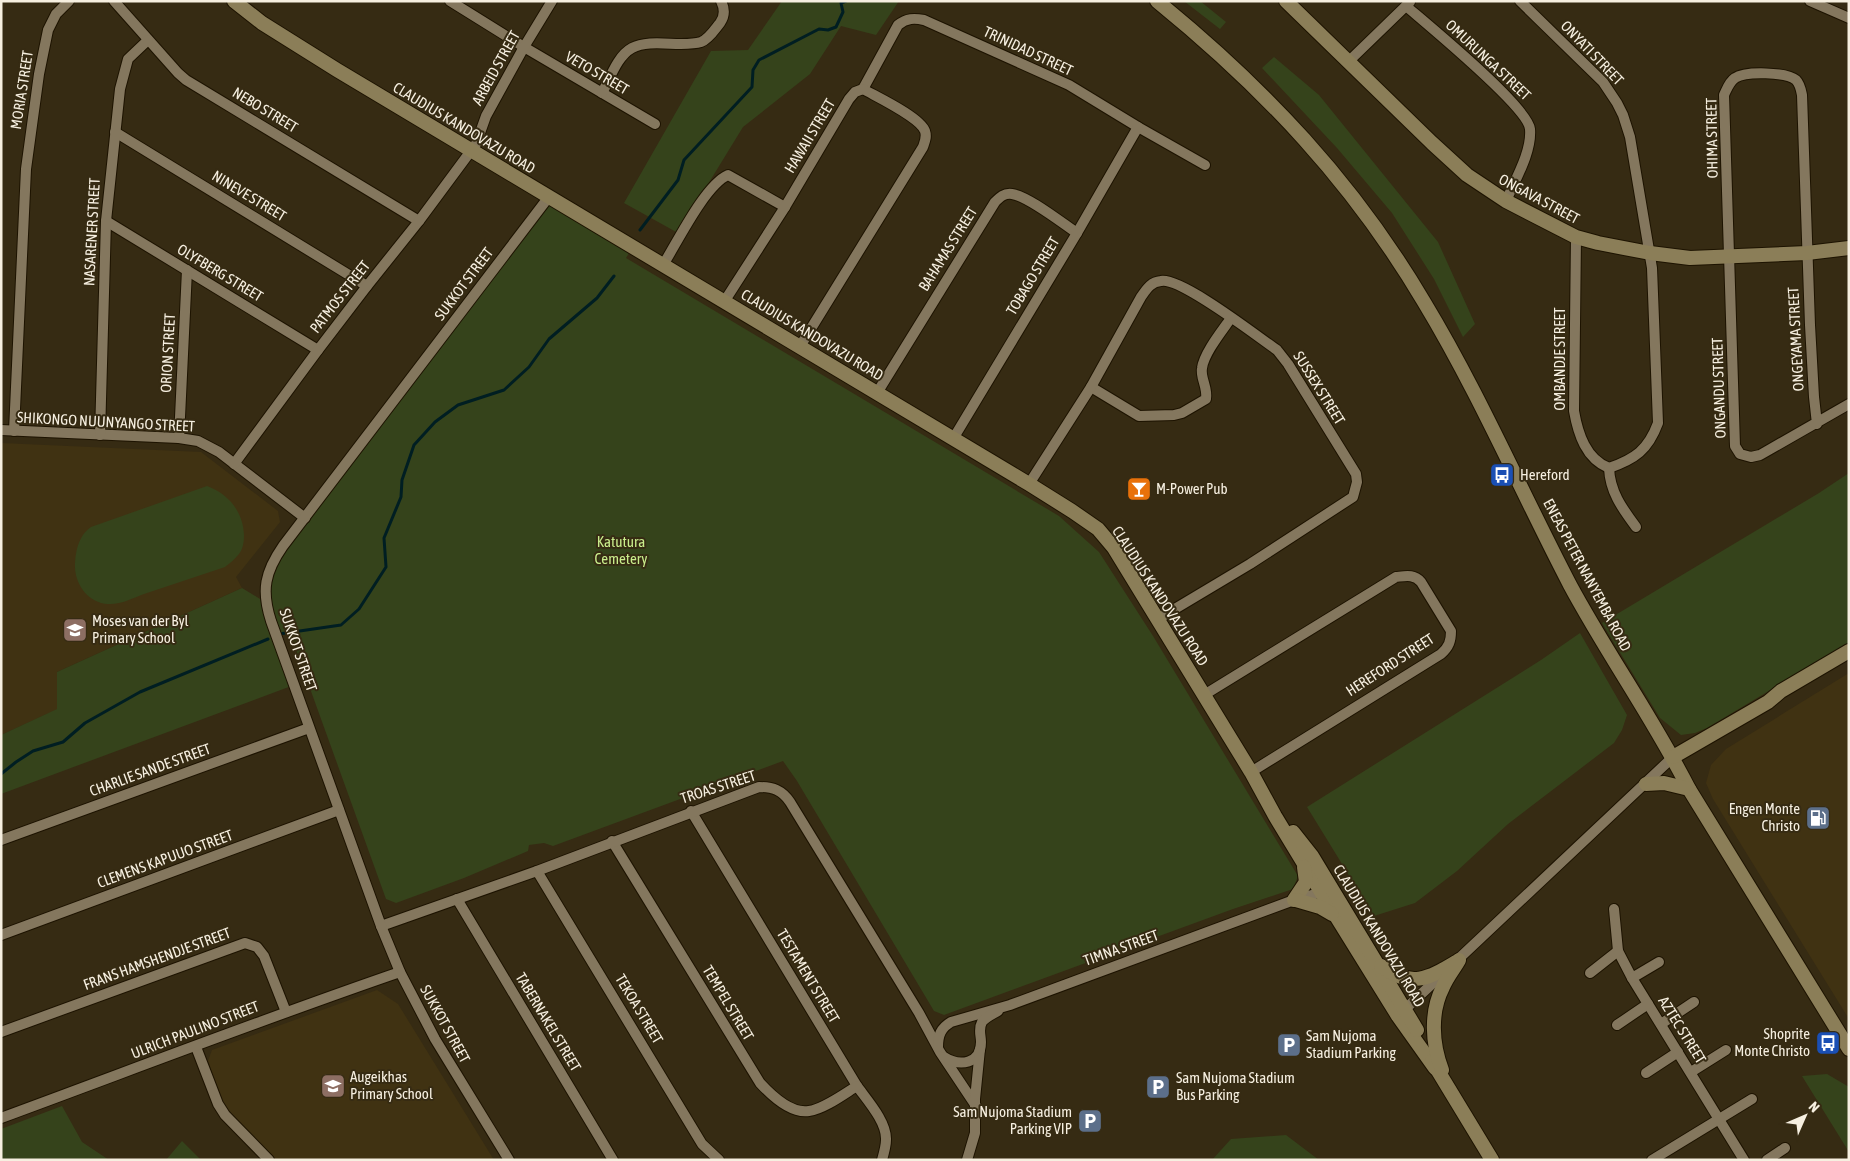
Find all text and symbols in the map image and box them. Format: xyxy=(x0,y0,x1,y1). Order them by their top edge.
street label: OMURUNGA STREET xyxy=(1442,16,1535,104)
street label: ONYATI STREET xyxy=(1558,17,1627,89)
street label: TRINIDAD STREET xyxy=(981,22,1076,79)
street label: ARBEID STREET xyxy=(468,27,523,108)
street label: VETO STREET xyxy=(562,48,632,98)
street label: MORIA STREET xyxy=(7,49,36,130)
street label: CLAUDIUS KANDOVAZU ROAD xyxy=(390,78,538,177)
street label: NEBO STREET xyxy=(230,84,301,136)
street label: HAWAII STREET xyxy=(781,95,838,176)
street label: OHIMA STREET xyxy=(1702,97,1721,178)
street label: NINEVE STREET xyxy=(209,167,290,225)
street label: ONGAVA STREET xyxy=(1496,170,1583,227)
street label: NASARENER STREET xyxy=(80,177,103,286)
street label: BAHAMAS STREET xyxy=(915,203,980,294)
street label: TOBAGO STREET xyxy=(1003,233,1063,318)
street label: OLYFBERG STREET xyxy=(174,240,266,305)
street label: SUKKOT STREET xyxy=(431,244,497,323)
street label: PATMOS STREET xyxy=(306,257,373,336)
street label: CLAUDIUS KANDOVAZU ROAD xyxy=(738,285,886,384)
street label: ONGEYAMA STREET xyxy=(1784,286,1807,392)
street label: OMBANDJE STREET xyxy=(1551,307,1568,411)
street label: ORION STREET xyxy=(157,312,178,393)
street label: ONGANDU STREET xyxy=(1708,337,1729,439)
street label: SUSSEX STREET xyxy=(1290,348,1349,428)
street label: SHIKONGO NUUNYANGO STREET xyxy=(17,408,196,435)
bus stop icon: Hereford xyxy=(1489,462,1515,488)
place label: Hereford xyxy=(1520,466,1570,483)
bar icon: M-Power Pub xyxy=(1126,476,1152,502)
place label: M-Power Pub xyxy=(1156,480,1228,497)
street label: ENEAS PETER NANYEMBA ROAD xyxy=(1540,496,1635,654)
street label: CLAUDIUS KANDOVAZU ROAD xyxy=(1109,523,1212,669)
park label: Katutura Cemetery xyxy=(595,533,647,567)
street label: SUKKOT STREET xyxy=(276,606,321,694)
place label: Moses van der Byl Primary School xyxy=(92,612,189,646)
school or university icon: Moses van der Byl Primary School xyxy=(62,617,88,643)
street label: HEREFORD STREET xyxy=(1343,630,1437,699)
street label: CHARLIE SANDE STREET xyxy=(87,740,213,799)
street label: TROAS STREET xyxy=(678,766,758,807)
place label: Engen Monte Christo xyxy=(1729,800,1800,834)
fuel station icon: Engen Monte Christo xyxy=(1805,805,1831,831)
street label: CLEMENS KAPUUO STREET xyxy=(95,826,235,891)
street label: CLAUDIUS KANDOVAZU ROAD xyxy=(1330,862,1429,1010)
street label: FRANS HAMSHENDJE STREET xyxy=(81,924,233,993)
street label: TESTAMENT STREET xyxy=(774,926,843,1026)
street label: TIMNA STREET xyxy=(1081,926,1161,969)
street label: TEMPEL STREET xyxy=(699,962,758,1044)
street label: TABERNAKEL STREET xyxy=(512,969,585,1074)
street label: TEKOA STREET xyxy=(612,971,667,1047)
street label: SUKKOT STREET xyxy=(417,982,474,1066)
street label: AZTEC STREET xyxy=(1655,993,1710,1067)
street label: ULRICH PAULINO STREET xyxy=(129,997,262,1062)
place label: Shoprite Monte Christo xyxy=(1734,1025,1810,1059)
place label: Sam Nujoma Stadium Parking xyxy=(1306,1027,1397,1061)
bus stop icon: Shoprite Monte Christo xyxy=(1815,1030,1841,1056)
parking icon: Sam Nujoma Stadium Parking xyxy=(1276,1032,1302,1058)
place label: Augeikhas Primary School xyxy=(350,1068,433,1102)
place label: Sam Nujoma Stadium Bus Parking xyxy=(1176,1069,1295,1103)
school or university icon: Augeikhas Primary School xyxy=(320,1073,346,1099)
parking icon: Sam Nujoma Stadium Bus Parking xyxy=(1145,1074,1171,1100)
north arrow xyxy=(1780,1091,1830,1141)
text: N xyxy=(1806,1098,1823,1115)
place label: Sam Nujoma Stadium Parking VIP xyxy=(953,1103,1072,1137)
parking icon: Sam Nujoma Stadium Parking VIP xyxy=(1077,1108,1103,1134)

